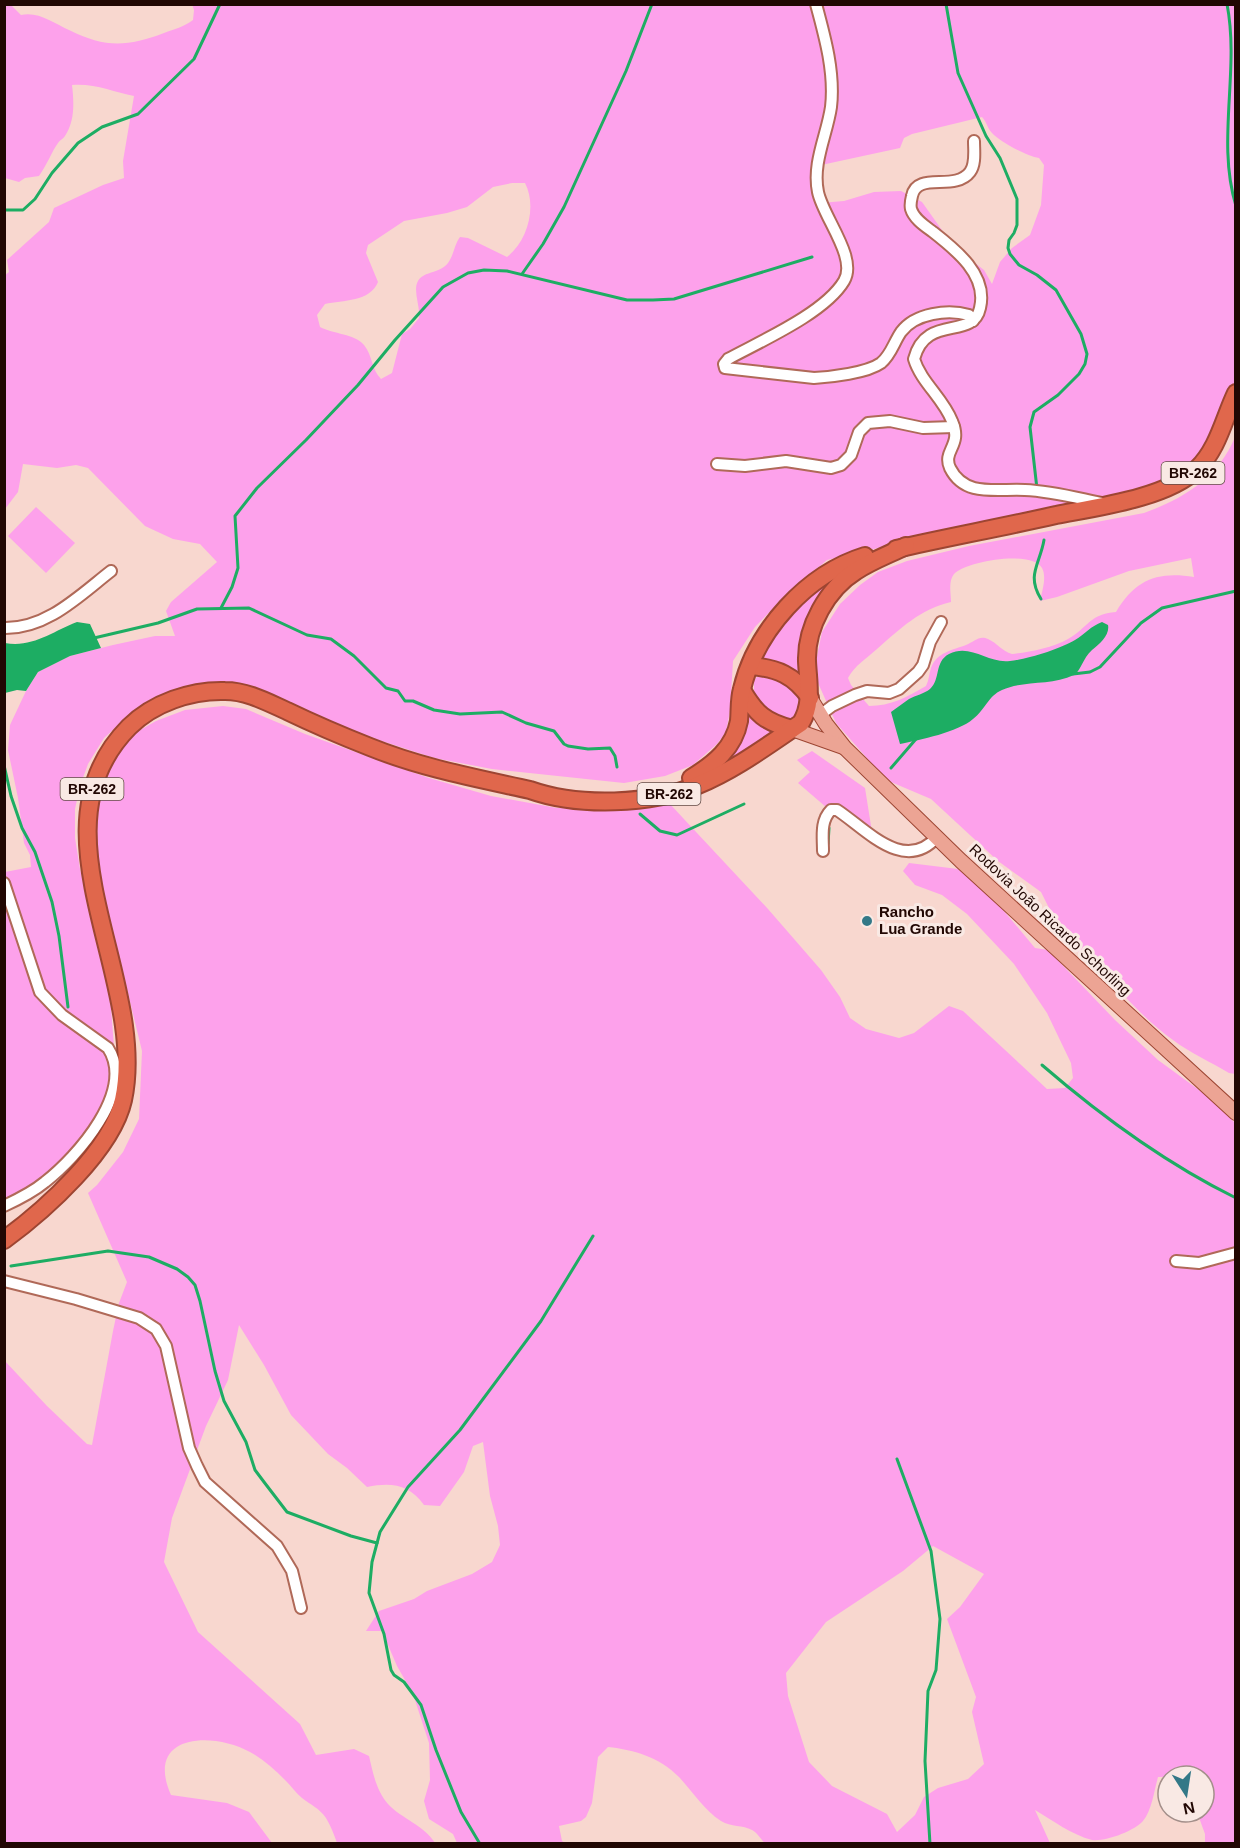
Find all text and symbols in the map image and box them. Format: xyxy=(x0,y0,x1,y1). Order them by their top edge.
road number: BR-262 xyxy=(1162,462,1224,484)
road number: BR-262 xyxy=(60,778,124,800)
road number: BR-262 xyxy=(638,783,700,805)
street label: Rodovia João Ricardo Schorling xyxy=(966,840,1135,999)
place label: Rancho Lua Grande xyxy=(879,903,962,937)
marker: Rancho Lua Grande xyxy=(860,914,874,928)
north arrow xyxy=(1156,1764,1216,1824)
text: N xyxy=(1182,1799,1196,1818)

